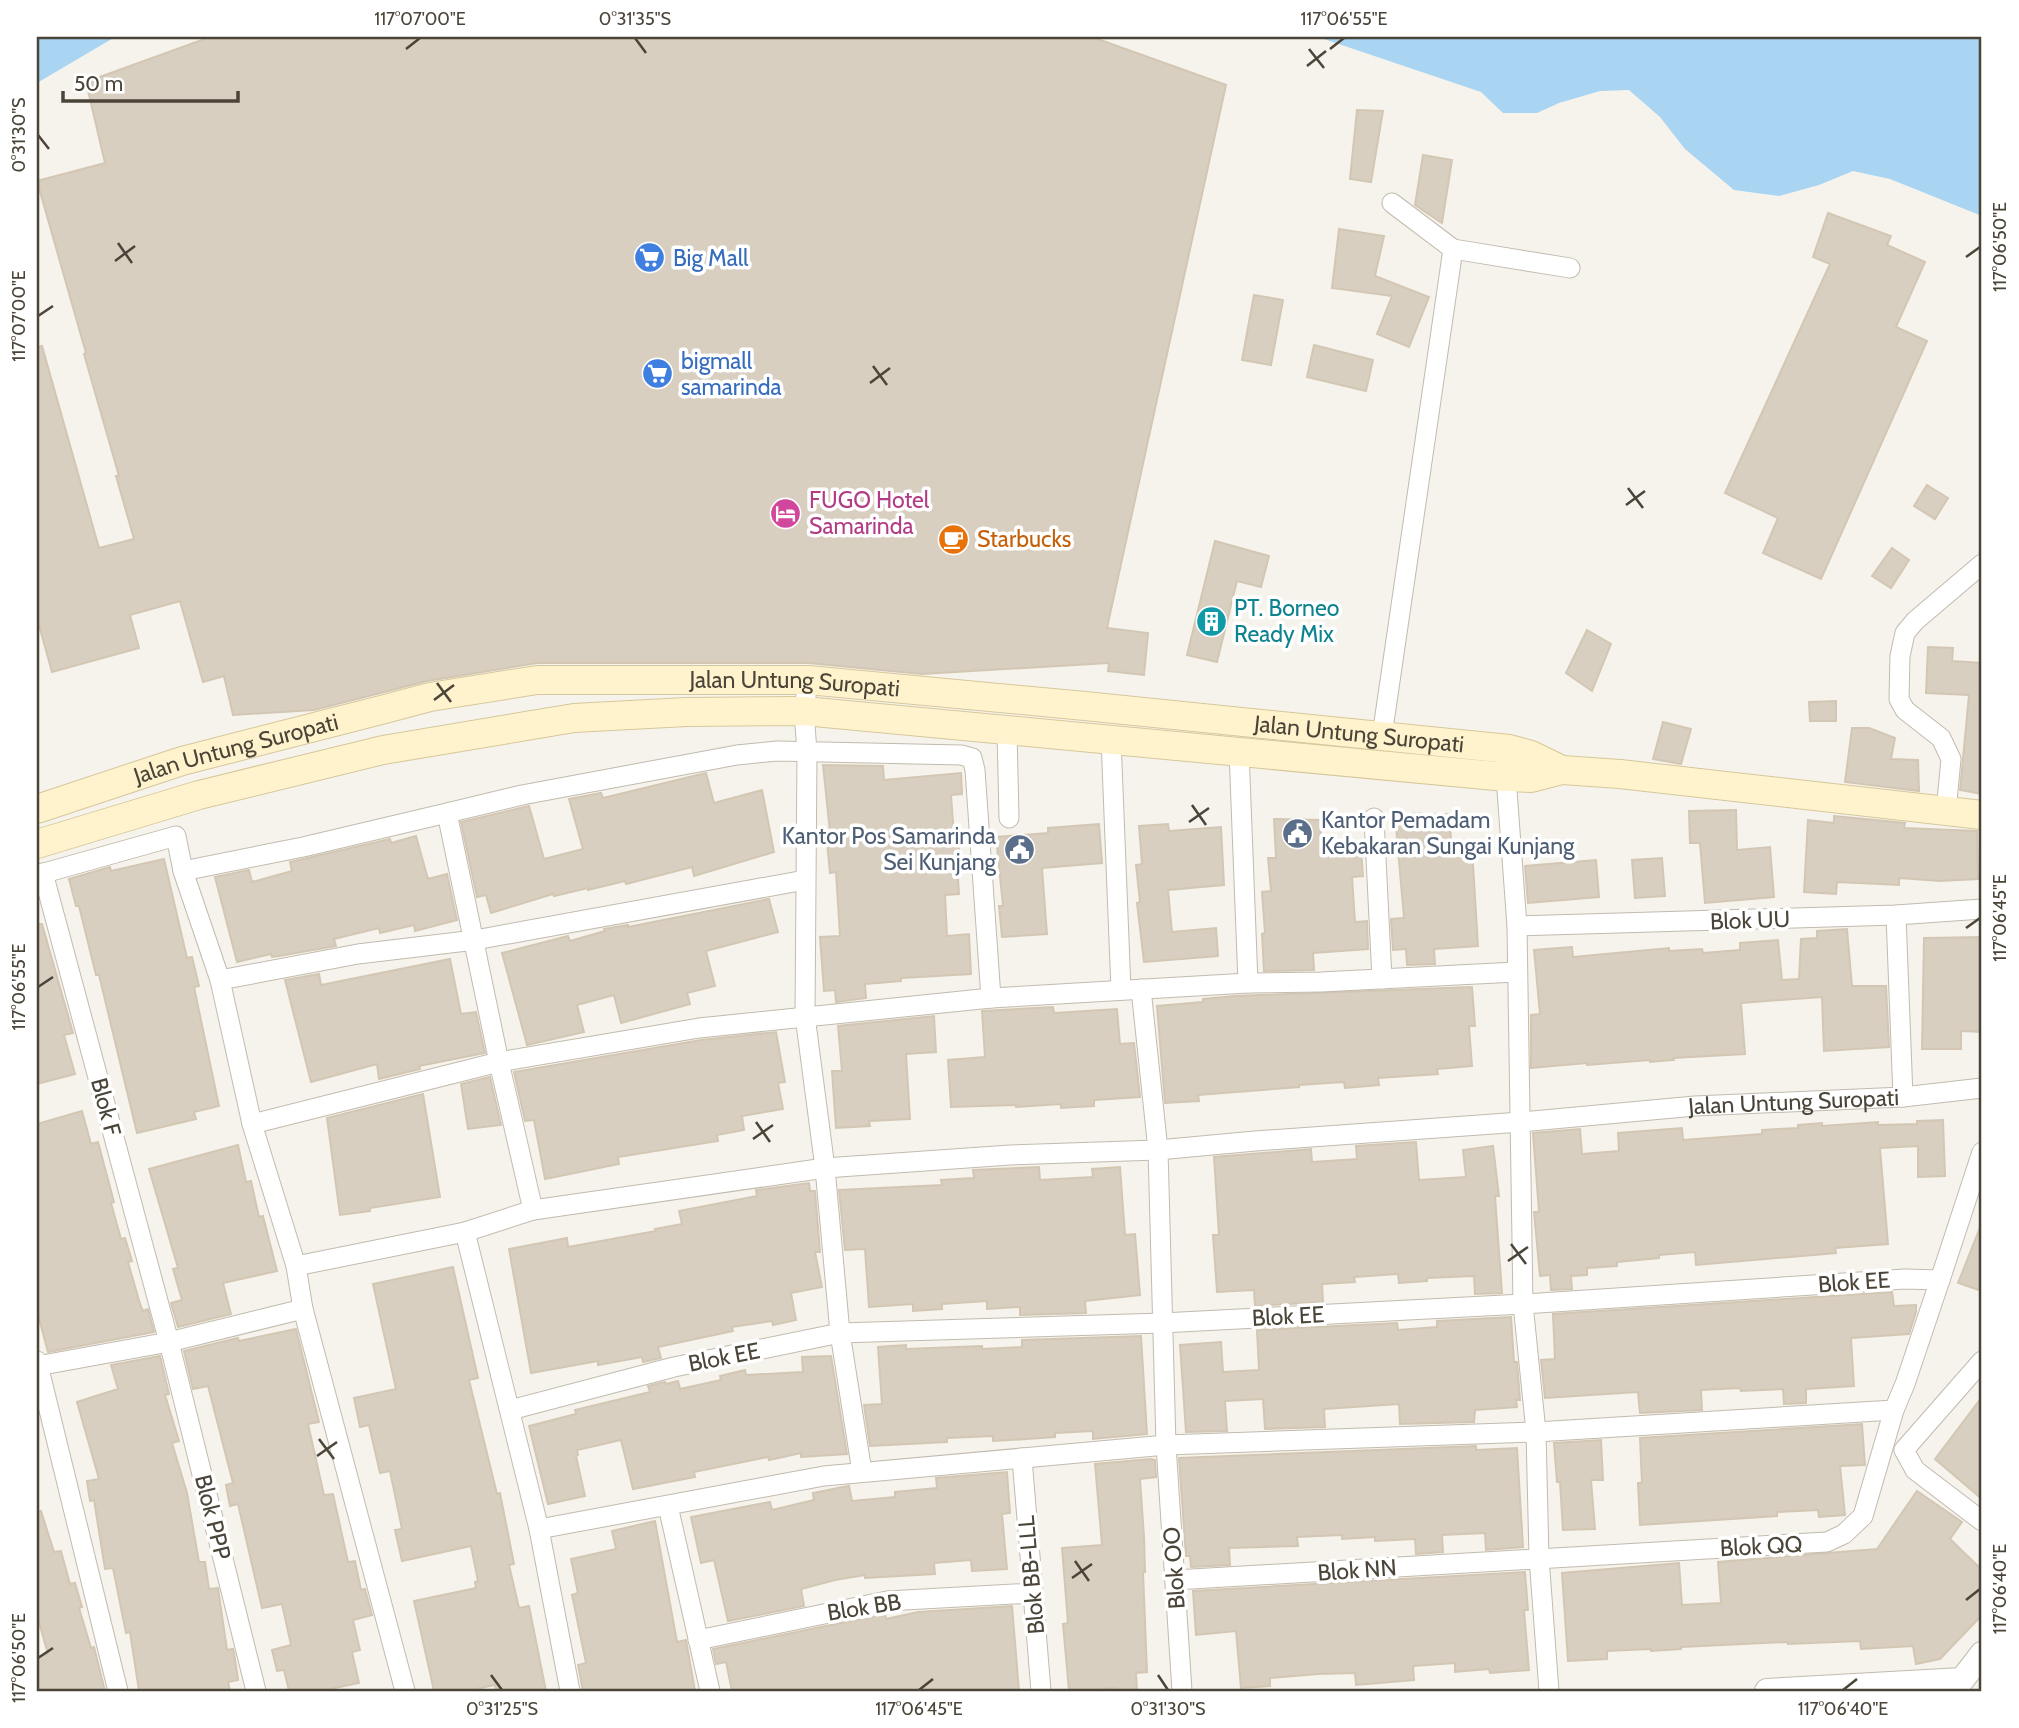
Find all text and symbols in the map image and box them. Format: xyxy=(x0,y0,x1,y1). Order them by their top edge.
text: 117°07'00"E xyxy=(374,8,466,30)
text: 0°31'35"S xyxy=(599,8,671,30)
text: 117°06'55"E xyxy=(1300,8,1388,30)
scale bar xyxy=(63,60,238,104)
text: 50 m xyxy=(74,71,123,96)
text: 0°31'30"S xyxy=(8,97,30,173)
text: 117°06'50"E xyxy=(1989,202,2011,292)
supermarket icon: Big Mall xyxy=(633,241,667,275)
place label: Big Mall xyxy=(673,244,749,272)
text: 117°07'00"E xyxy=(8,270,30,362)
place label: bigmall samarinda xyxy=(681,347,782,401)
supermarket icon: bigmall samarinda xyxy=(641,357,675,391)
place label: FUGO Hotel Samarinda xyxy=(809,486,930,540)
hotel icon: FUGO Hotel Samarinda xyxy=(769,496,803,530)
cafe icon: Starbucks xyxy=(937,522,971,556)
place label: Starbucks xyxy=(977,525,1071,553)
place label: PT. Borneo Ready Mix xyxy=(1234,594,1339,648)
building icon: PT. Borneo Ready Mix xyxy=(1194,604,1228,638)
street label: Jalan Untung Suropati xyxy=(688,666,901,703)
street label: Jalan Untung Suropati xyxy=(129,708,341,790)
street label: Jalan Untung Suropati xyxy=(1252,709,1465,758)
place label: Kantor Pemadam Kebakaran Sungai Kunjang xyxy=(1321,806,1575,860)
public building icon: Kantor Pemadam Kebakaran Sungai Kunjang xyxy=(1281,816,1315,850)
place label: Kantor Pos Samarinda Sei Kunjang xyxy=(782,822,997,876)
public building icon: Kantor Pos Samarinda Sei Kunjang xyxy=(1002,832,1036,866)
text: 117°06'45"E xyxy=(1989,874,2011,962)
street label: Blok UU xyxy=(1709,905,1791,935)
text: 117°06'55"E xyxy=(8,943,30,1031)
street label: Blok F xyxy=(85,1075,127,1139)
street label: Jalan Untung Suropati xyxy=(1686,1083,1900,1121)
street label: Blok EE xyxy=(1817,1266,1891,1298)
street label: Blok EE xyxy=(1251,1300,1325,1332)
street label: Blok EE xyxy=(686,1336,762,1378)
street label: Blok PPP xyxy=(189,1472,237,1562)
street label: Blok BB-LLL xyxy=(1012,1514,1050,1635)
street label: Blok OO xyxy=(1157,1526,1191,1610)
street label: Blok QQ xyxy=(1719,1530,1803,1562)
text: 117°06'40"E xyxy=(1989,1544,2011,1634)
street label: Blok NN xyxy=(1316,1553,1398,1587)
street label: Blok BB xyxy=(825,1587,903,1627)
text: 117°06'50"E xyxy=(8,1613,30,1703)
text: 0°31'25"S xyxy=(466,1698,538,1720)
text: 117°06'45"E xyxy=(875,1698,963,1720)
text: 0°31'30"S xyxy=(1130,1698,1206,1720)
text: 117°06'40"E xyxy=(1798,1698,1888,1720)

